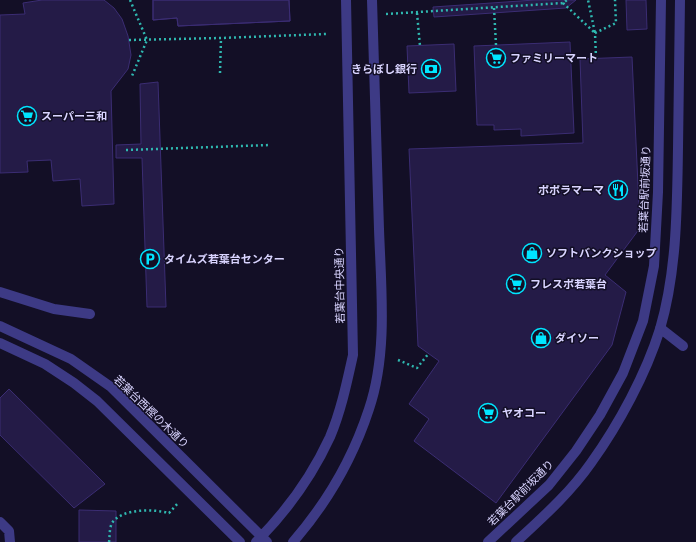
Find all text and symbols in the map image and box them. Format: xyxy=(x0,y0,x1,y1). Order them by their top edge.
supermarket icon: ファミリーマート xyxy=(485,47,507,69)
place label: ファミリーマート xyxy=(510,52,598,65)
bank icon: きらぼし銀行 xyxy=(420,58,442,80)
place label: きらぼし銀行 xyxy=(351,63,417,76)
supermarket icon: スーパー三和 xyxy=(16,105,38,127)
place label: スーパー三和 xyxy=(41,110,107,123)
street label: 若葉台駅前坂通り xyxy=(637,145,653,233)
restaurant icon: ポポラマーマ xyxy=(607,179,629,201)
place label: ポポラマーマ xyxy=(538,184,604,197)
shop icon: ソフトバンクショップ xyxy=(521,242,543,264)
street label: 若葉台中央通り xyxy=(333,246,347,324)
place label: ソフトバンクショップ xyxy=(546,247,657,260)
parking icon: タイムズ若葉台センター xyxy=(139,248,161,270)
place label: タイムズ若葉台センター xyxy=(164,253,285,266)
supermarket icon: フレスポ若葉台 xyxy=(505,273,527,295)
place label: フレスポ若葉台 xyxy=(530,278,607,291)
shop icon: ダイソー xyxy=(530,327,552,349)
place label: ダイソー xyxy=(555,332,599,345)
street label: 若葉台西樫の木通り xyxy=(111,373,191,451)
supermarket icon: ヤオコー xyxy=(477,402,499,424)
place label: ヤオコー xyxy=(502,407,546,420)
street label: 若葉台駅前坂通り xyxy=(485,457,557,529)

